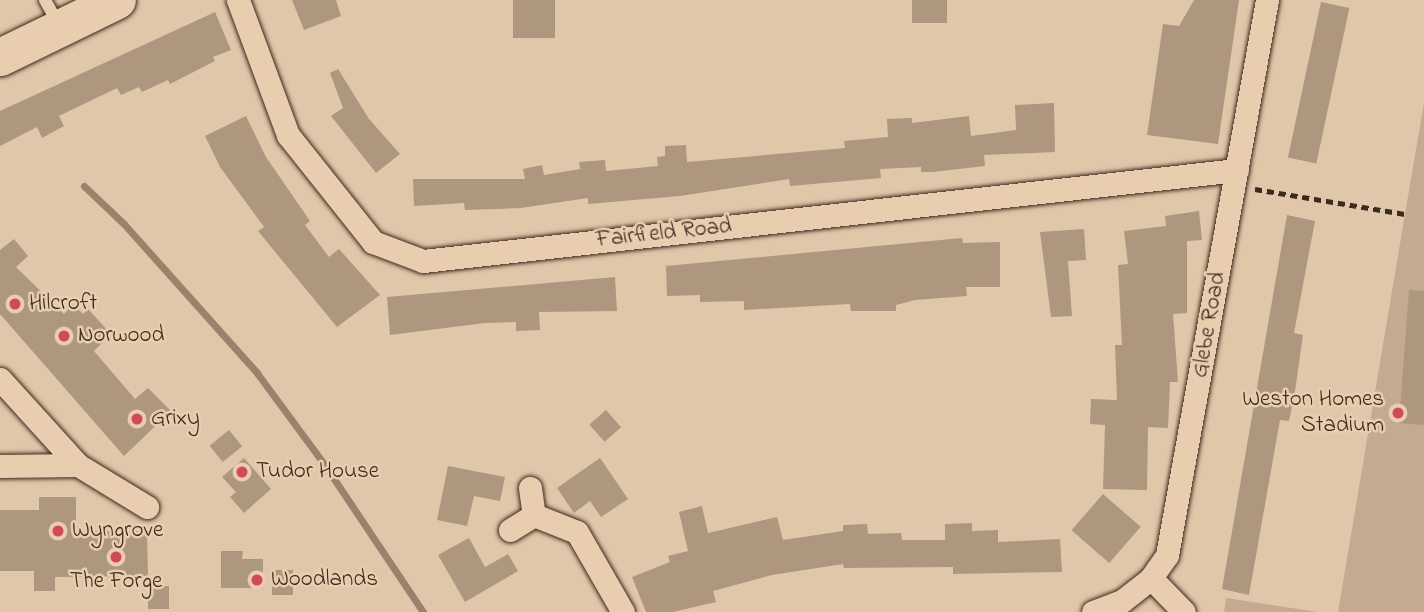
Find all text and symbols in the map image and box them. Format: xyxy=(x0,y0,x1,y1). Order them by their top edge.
street label: Fairfield Road xyxy=(595,213,733,255)
street label: Glebe Road xyxy=(1187,270,1233,380)
place label: Hilcroft xyxy=(29,290,97,318)
marker: Hilcroft xyxy=(7,296,23,312)
place label: Norwood xyxy=(78,322,164,350)
marker: Norwood xyxy=(56,328,72,344)
place label: Weston Homes Stadium xyxy=(1242,386,1384,440)
place label: Grixy xyxy=(151,405,200,433)
marker: Weston Homes Stadium xyxy=(1390,405,1406,421)
marker: Grixy xyxy=(129,411,145,427)
place label: Tudor House xyxy=(256,458,379,486)
marker: Tudor House xyxy=(234,464,250,480)
place label: Wyngrove xyxy=(72,517,163,545)
marker: Wyngrove xyxy=(50,523,66,539)
marker: The Forge xyxy=(108,549,124,565)
place label: Woodlands xyxy=(271,566,378,594)
place label: The Forge xyxy=(70,568,162,596)
marker: Woodlands xyxy=(249,572,265,588)

